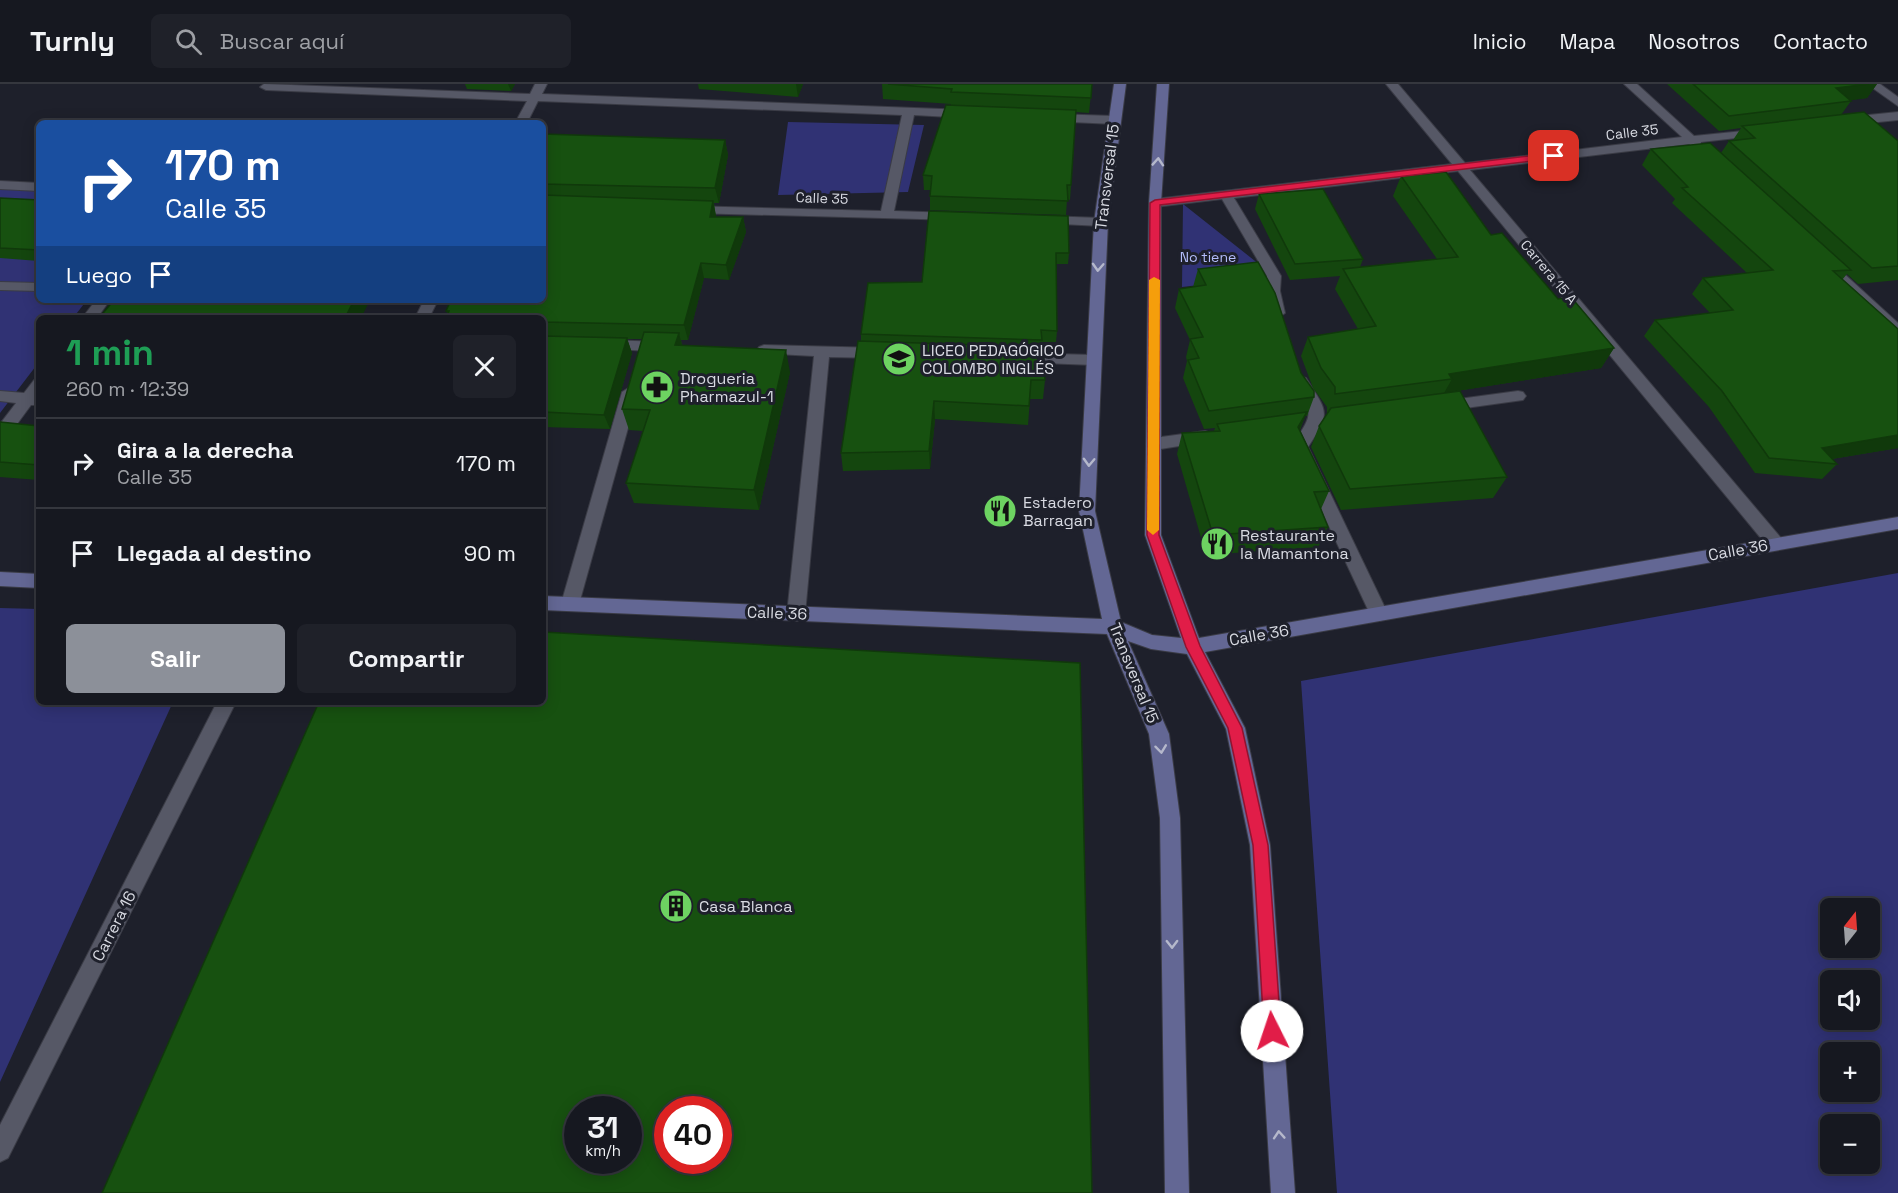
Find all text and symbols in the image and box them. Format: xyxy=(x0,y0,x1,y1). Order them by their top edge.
search box xyxy=(151,14,571,68)
text: Turnly xyxy=(30,23,115,59)
icon: search xyxy=(172,25,205,58)
text: Buscar aquí xyxy=(220,27,344,55)
text: Inicio xyxy=(1473,28,1527,55)
text: Mapa xyxy=(1560,28,1615,55)
text: Nosotros xyxy=(1648,28,1740,55)
text: Contacto xyxy=(1773,28,1868,55)
street label: Calle 35 xyxy=(1605,120,1659,144)
street label: Transversal 15 xyxy=(1090,123,1124,231)
pin xyxy=(1528,130,1579,181)
text: 170 m xyxy=(165,139,281,192)
icon: arrive xyxy=(1537,139,1570,172)
icon: right xyxy=(66,144,144,222)
one-way arrow xyxy=(1151,158,1164,167)
street label: Calle 35 xyxy=(795,188,849,208)
text: Calle 35 xyxy=(165,191,267,226)
street label: Carrera 15 A xyxy=(1517,236,1581,308)
park label: No tiene xyxy=(1180,248,1236,266)
icon: arrive xyxy=(144,258,177,291)
text: Luego xyxy=(66,261,132,289)
one-way arrow xyxy=(1092,263,1105,272)
text: 1 min xyxy=(66,330,154,376)
button: close xyxy=(453,335,516,398)
place label: LICEO PEDAGÓGICO COLOMBO INGLÉS xyxy=(922,340,1064,379)
school or university icon: LICEO PEDAGÓGICO COLOMBO INGLÉS xyxy=(881,341,917,377)
place label: Drogueria Pharmazul-1 xyxy=(680,368,774,407)
pharmacy icon: Drogueria Pharmazul-1 xyxy=(639,369,675,405)
text: 260 m · 12:39 xyxy=(66,376,189,402)
text: Gira a la derecha xyxy=(117,436,294,464)
icon: right xyxy=(66,447,99,480)
text: 170 m xyxy=(456,449,516,477)
one-way arrow xyxy=(1083,457,1096,466)
text: Calle 35 xyxy=(117,464,192,490)
place label: Estadero Barragan xyxy=(1023,492,1093,531)
restaurant icon: Estadero Barragan xyxy=(982,493,1018,529)
place label: Restaurante la Mamantona xyxy=(1240,525,1349,564)
restaurant icon: Restaurante la Mamantona xyxy=(1199,526,1235,562)
street label: Calle 36 xyxy=(1706,534,1770,566)
icon: arrive xyxy=(66,537,99,570)
text: Llegada al destino xyxy=(117,539,311,567)
text: 90 m xyxy=(464,539,516,567)
street label: Calle 36 xyxy=(746,601,808,625)
street label: Calle 36 xyxy=(1227,619,1291,651)
street label: Transversal 15 xyxy=(1104,620,1164,726)
button: Salir xyxy=(66,624,285,693)
button: Compartir xyxy=(297,624,516,693)
one-way arrow xyxy=(1154,745,1167,754)
street label: Carrera 16 xyxy=(87,887,141,965)
building icon: Casa Blanca xyxy=(658,888,694,924)
place label: Casa Blanca xyxy=(699,896,792,917)
north arrow xyxy=(1820,898,1880,958)
map controls xyxy=(1820,898,1880,1174)
one-way arrow xyxy=(1166,939,1178,948)
button: sound xyxy=(1820,970,1880,1030)
position arrow xyxy=(1240,999,1304,1063)
button: + xyxy=(1820,1042,1880,1102)
speed limit sign: 40 xyxy=(654,1096,732,1174)
text: 31 xyxy=(587,1108,619,1147)
button: − xyxy=(1820,1114,1880,1174)
one-way arrow xyxy=(1273,1130,1286,1139)
text: km/h xyxy=(585,1141,621,1160)

